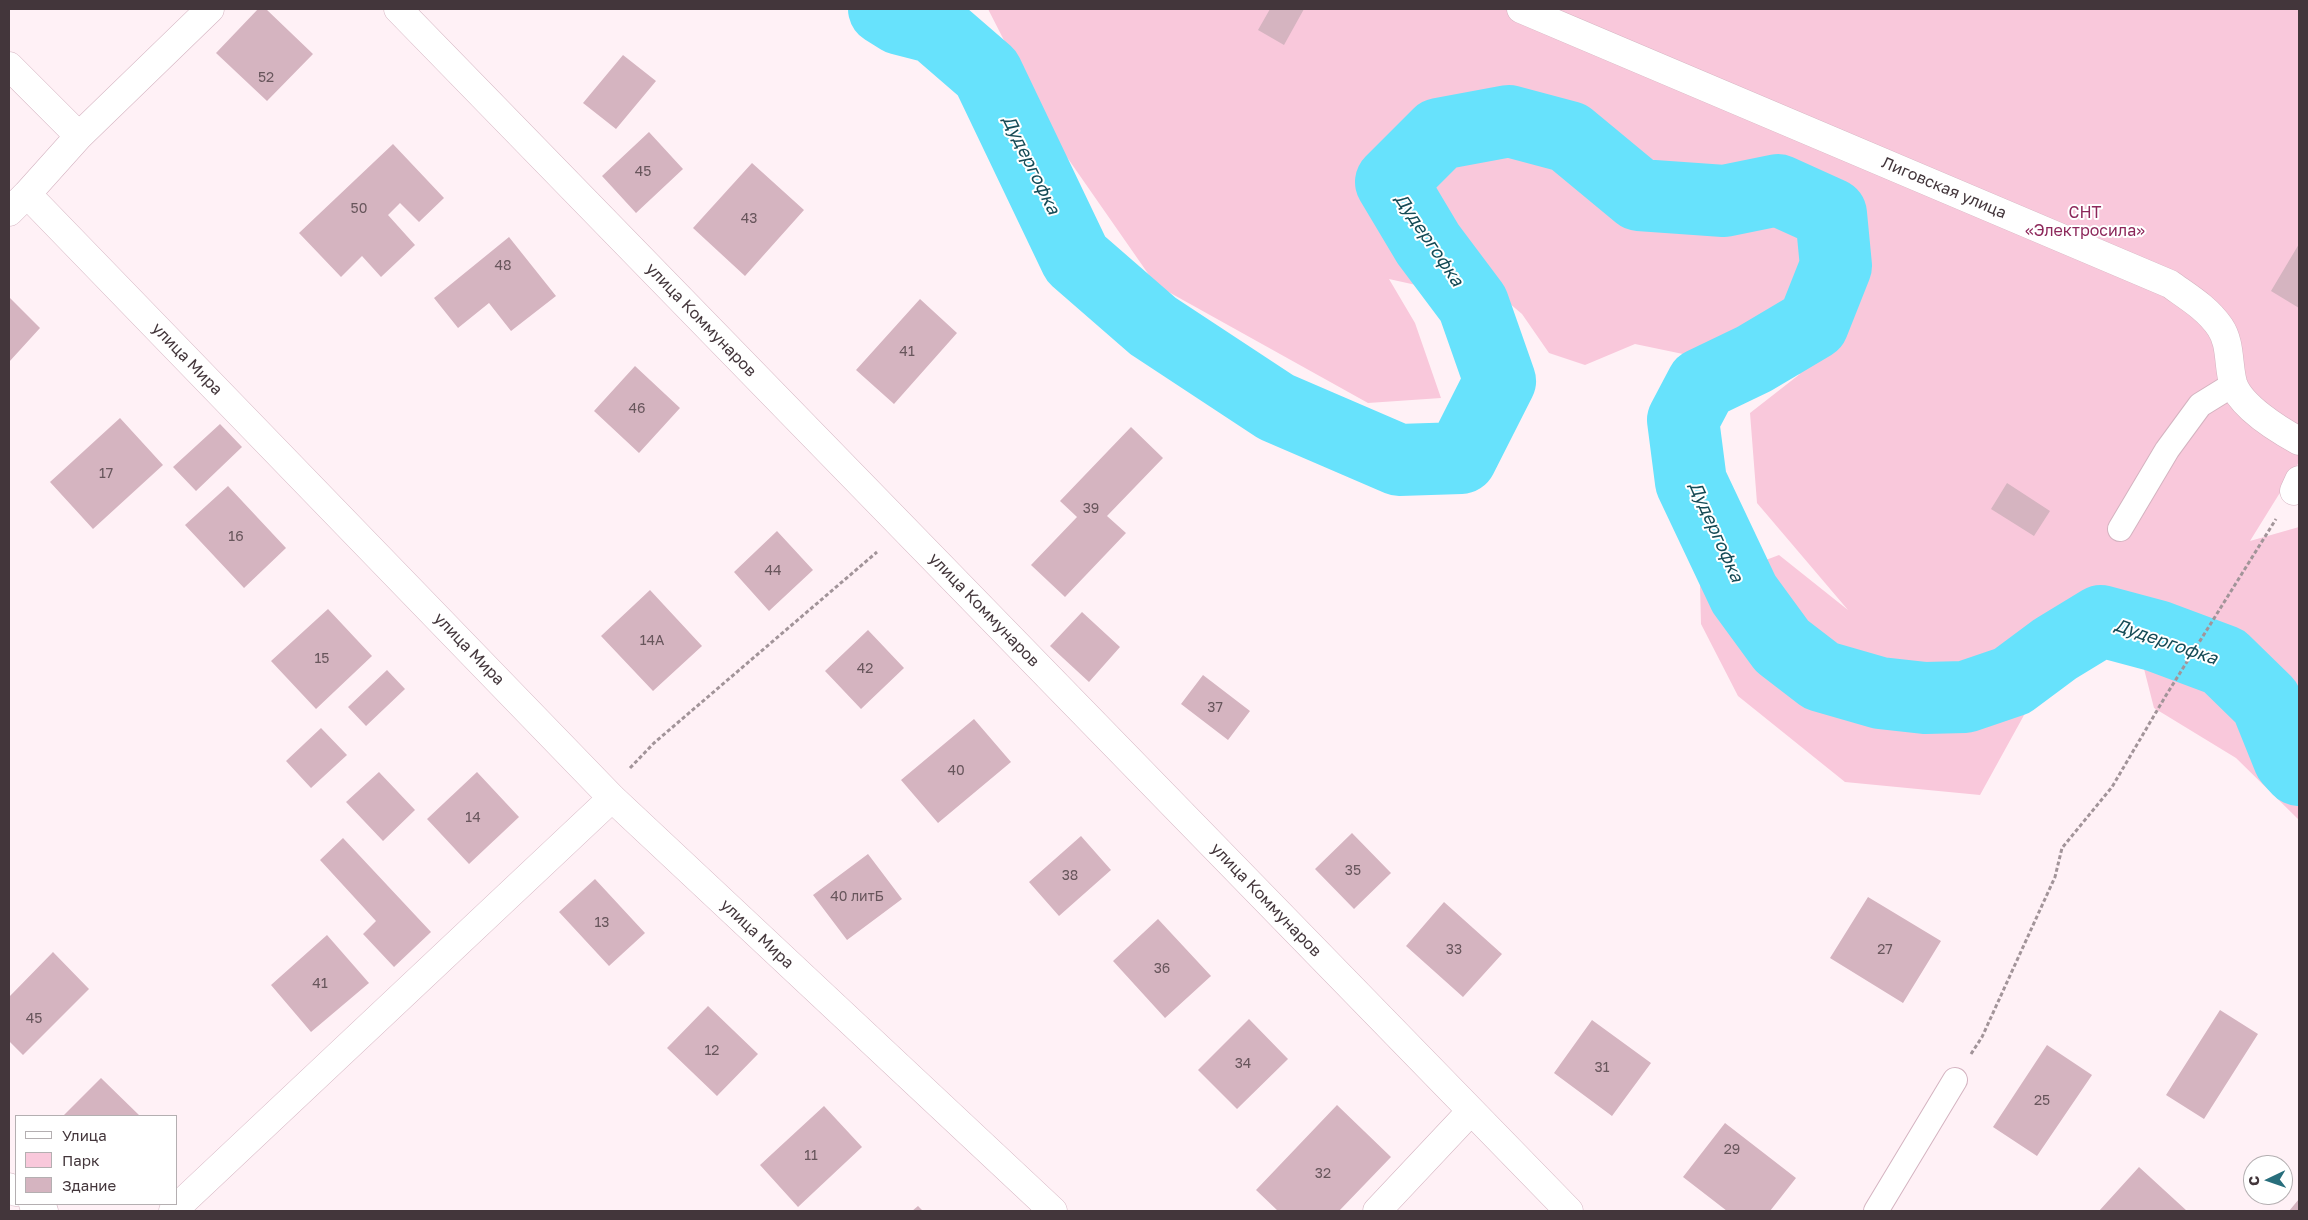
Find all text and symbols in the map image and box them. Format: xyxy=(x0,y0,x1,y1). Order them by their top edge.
house number: 52 xyxy=(258,70,274,86)
water label: Дудергофка xyxy=(998,112,1064,218)
street label: Лиговская улица xyxy=(1879,153,2009,223)
house number: 45 xyxy=(635,164,651,180)
water label: Дудергофка xyxy=(1390,189,1468,291)
house number: 50 xyxy=(351,201,367,217)
park label: СНТ «Электросила» xyxy=(2025,203,2145,241)
house number: 43 xyxy=(741,211,757,227)
house number: 48 xyxy=(494,258,512,274)
street label: улица Коммунаров xyxy=(642,259,760,381)
street label: улица Мира xyxy=(148,319,226,399)
house number: 41 xyxy=(899,344,915,360)
house number: 46 xyxy=(628,401,646,417)
house number: 17 xyxy=(99,466,113,482)
water label: Дудергофка xyxy=(1684,479,1748,585)
house number: 39 xyxy=(1083,501,1099,517)
house number: 16 xyxy=(228,529,244,545)
street label: улица Коммунаров xyxy=(925,549,1043,671)
house number: 44 xyxy=(764,563,782,579)
street label: улица Мира xyxy=(430,609,508,689)
water label: Дудергофка xyxy=(2112,614,2220,670)
house number: 14А xyxy=(640,633,664,649)
house number: 15 xyxy=(315,651,329,667)
house number: 42 xyxy=(857,661,873,677)
house number: 37 xyxy=(1207,700,1223,716)
house number: 40 xyxy=(947,763,965,779)
house number: 14 xyxy=(465,810,481,826)
street label: улица Коммунаров xyxy=(1207,839,1325,961)
house number: 35 xyxy=(1345,863,1361,879)
house number: 38 xyxy=(1062,868,1078,884)
house number: 40 литБ xyxy=(830,889,884,905)
street label: улица Мира xyxy=(716,895,798,973)
house number: 13 xyxy=(595,915,609,931)
house number: 33 xyxy=(1446,942,1462,958)
house number: 27 xyxy=(1877,942,1893,958)
house number: 36 xyxy=(1154,961,1170,977)
house number: 41 xyxy=(312,976,328,992)
house number: 45 xyxy=(26,1011,42,1027)
house number: 12 xyxy=(705,1043,719,1059)
house number: 34 xyxy=(1235,1056,1251,1072)
house number: 31 xyxy=(1595,1060,1609,1076)
house number: 25 xyxy=(2034,1093,2050,1109)
legend xyxy=(15,1115,178,1205)
text: Улица xyxy=(62,1126,107,1144)
house number: 29 xyxy=(1724,1142,1740,1158)
house number: 11 xyxy=(804,1148,818,1164)
text: Парк xyxy=(62,1151,100,1169)
north arrow xyxy=(2243,1155,2293,1205)
house number: 32 xyxy=(1315,1166,1331,1182)
text: С xyxy=(2245,1175,2262,1186)
text: Здание xyxy=(62,1176,116,1194)

